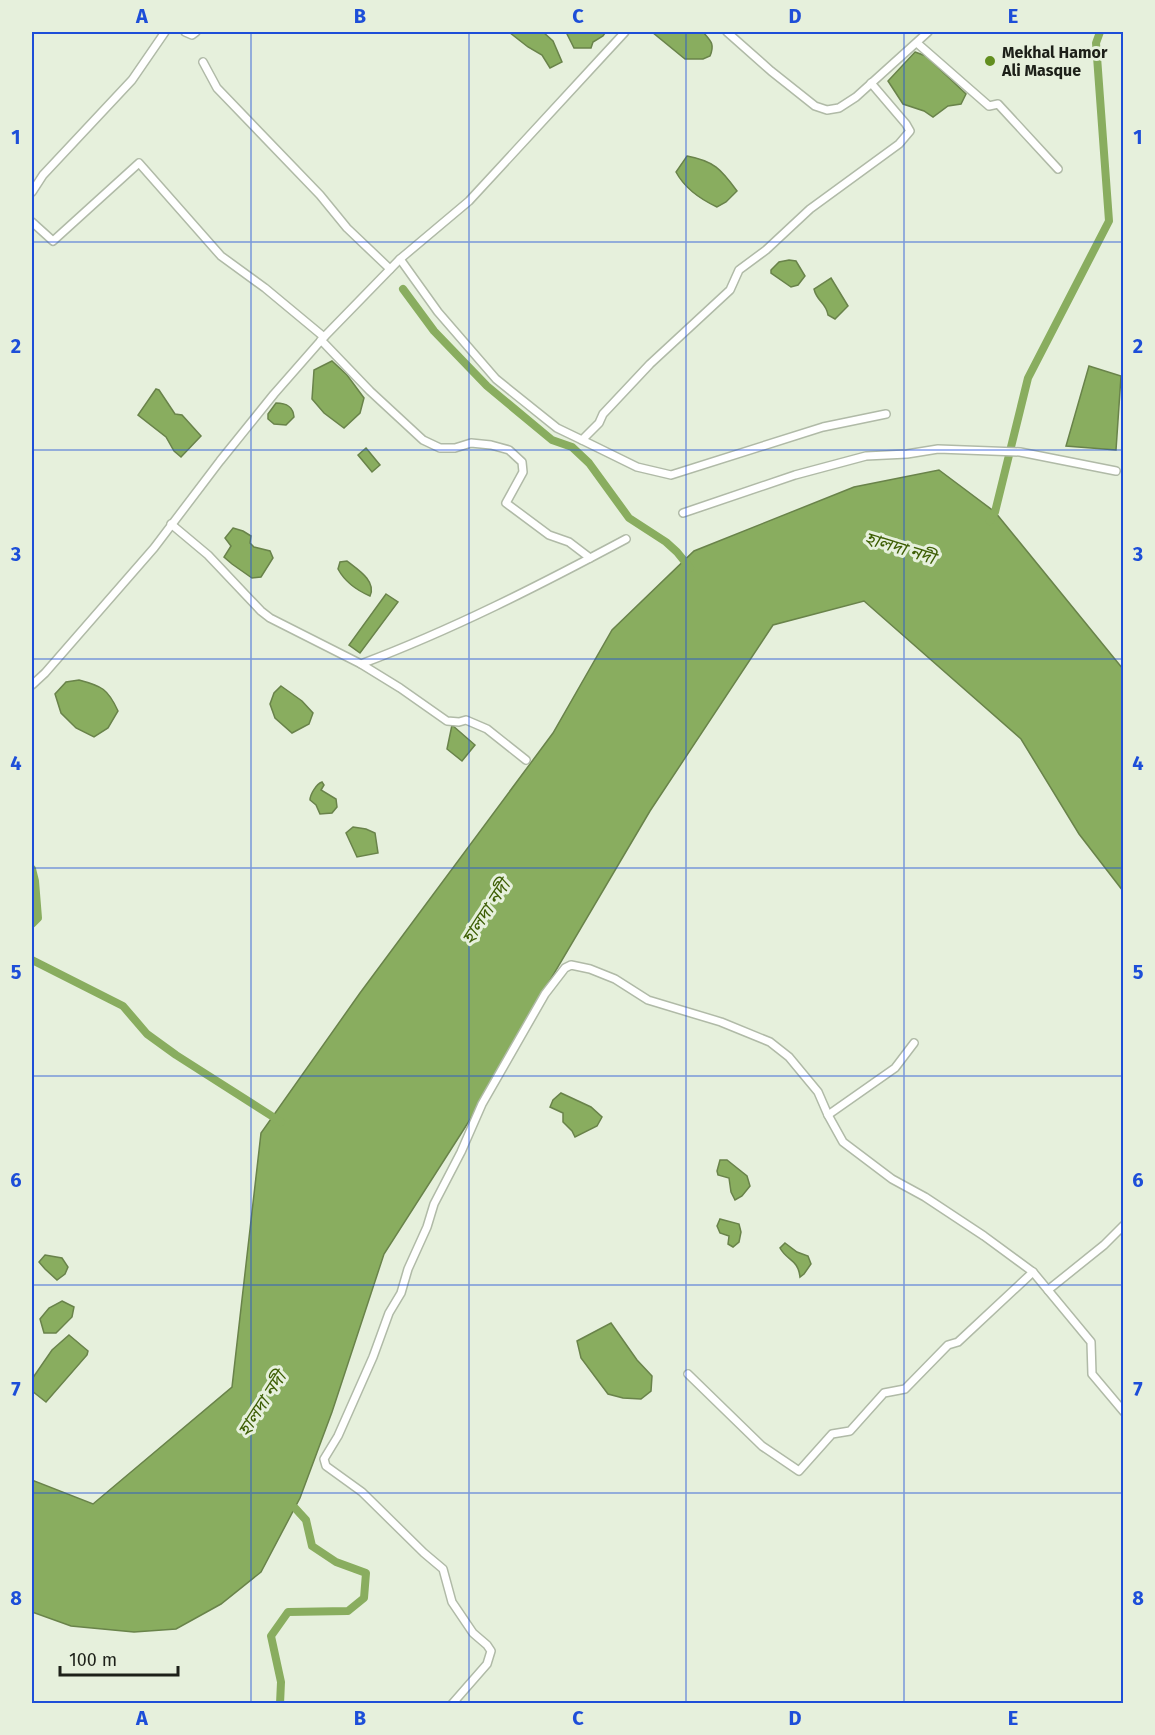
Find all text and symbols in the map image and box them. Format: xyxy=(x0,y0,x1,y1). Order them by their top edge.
text: A xyxy=(135,4,149,28)
text: B xyxy=(354,4,366,28)
text: C xyxy=(572,4,584,28)
text: D xyxy=(788,4,802,28)
text: E xyxy=(1008,4,1018,28)
place label: Mekhal Hamor Ali Masque xyxy=(1001,43,1108,80)
marker: Mekhal Hamor Ali Masque xyxy=(983,54,997,68)
text: 1 xyxy=(11,125,21,149)
text: 1 xyxy=(1133,125,1143,149)
text: 2 xyxy=(11,334,21,358)
text: 2 xyxy=(1133,334,1143,358)
water label: হালদা নদী xyxy=(862,527,941,570)
text: 3 xyxy=(10,542,21,566)
text: 3 xyxy=(1132,542,1143,566)
text: 4 xyxy=(10,751,22,775)
text: 4 xyxy=(1132,751,1144,775)
water label: হালদা নদী xyxy=(457,873,517,948)
text: 5 xyxy=(11,960,22,984)
text: 5 xyxy=(1133,960,1144,984)
text: 6 xyxy=(10,1168,22,1192)
text: 6 xyxy=(1132,1168,1144,1192)
water label: হালদা নদী xyxy=(233,1365,293,1440)
text: 7 xyxy=(11,1377,21,1401)
text: 7 xyxy=(1133,1377,1143,1401)
text: 8 xyxy=(10,1586,22,1610)
text: 8 xyxy=(1132,1586,1144,1610)
scale bar xyxy=(60,1639,178,1677)
text: 100 m xyxy=(69,1649,117,1671)
text: A xyxy=(135,1706,149,1730)
text: B xyxy=(354,1706,366,1730)
text: C xyxy=(572,1706,584,1730)
text: D xyxy=(788,1706,802,1730)
text: E xyxy=(1008,1706,1018,1730)

